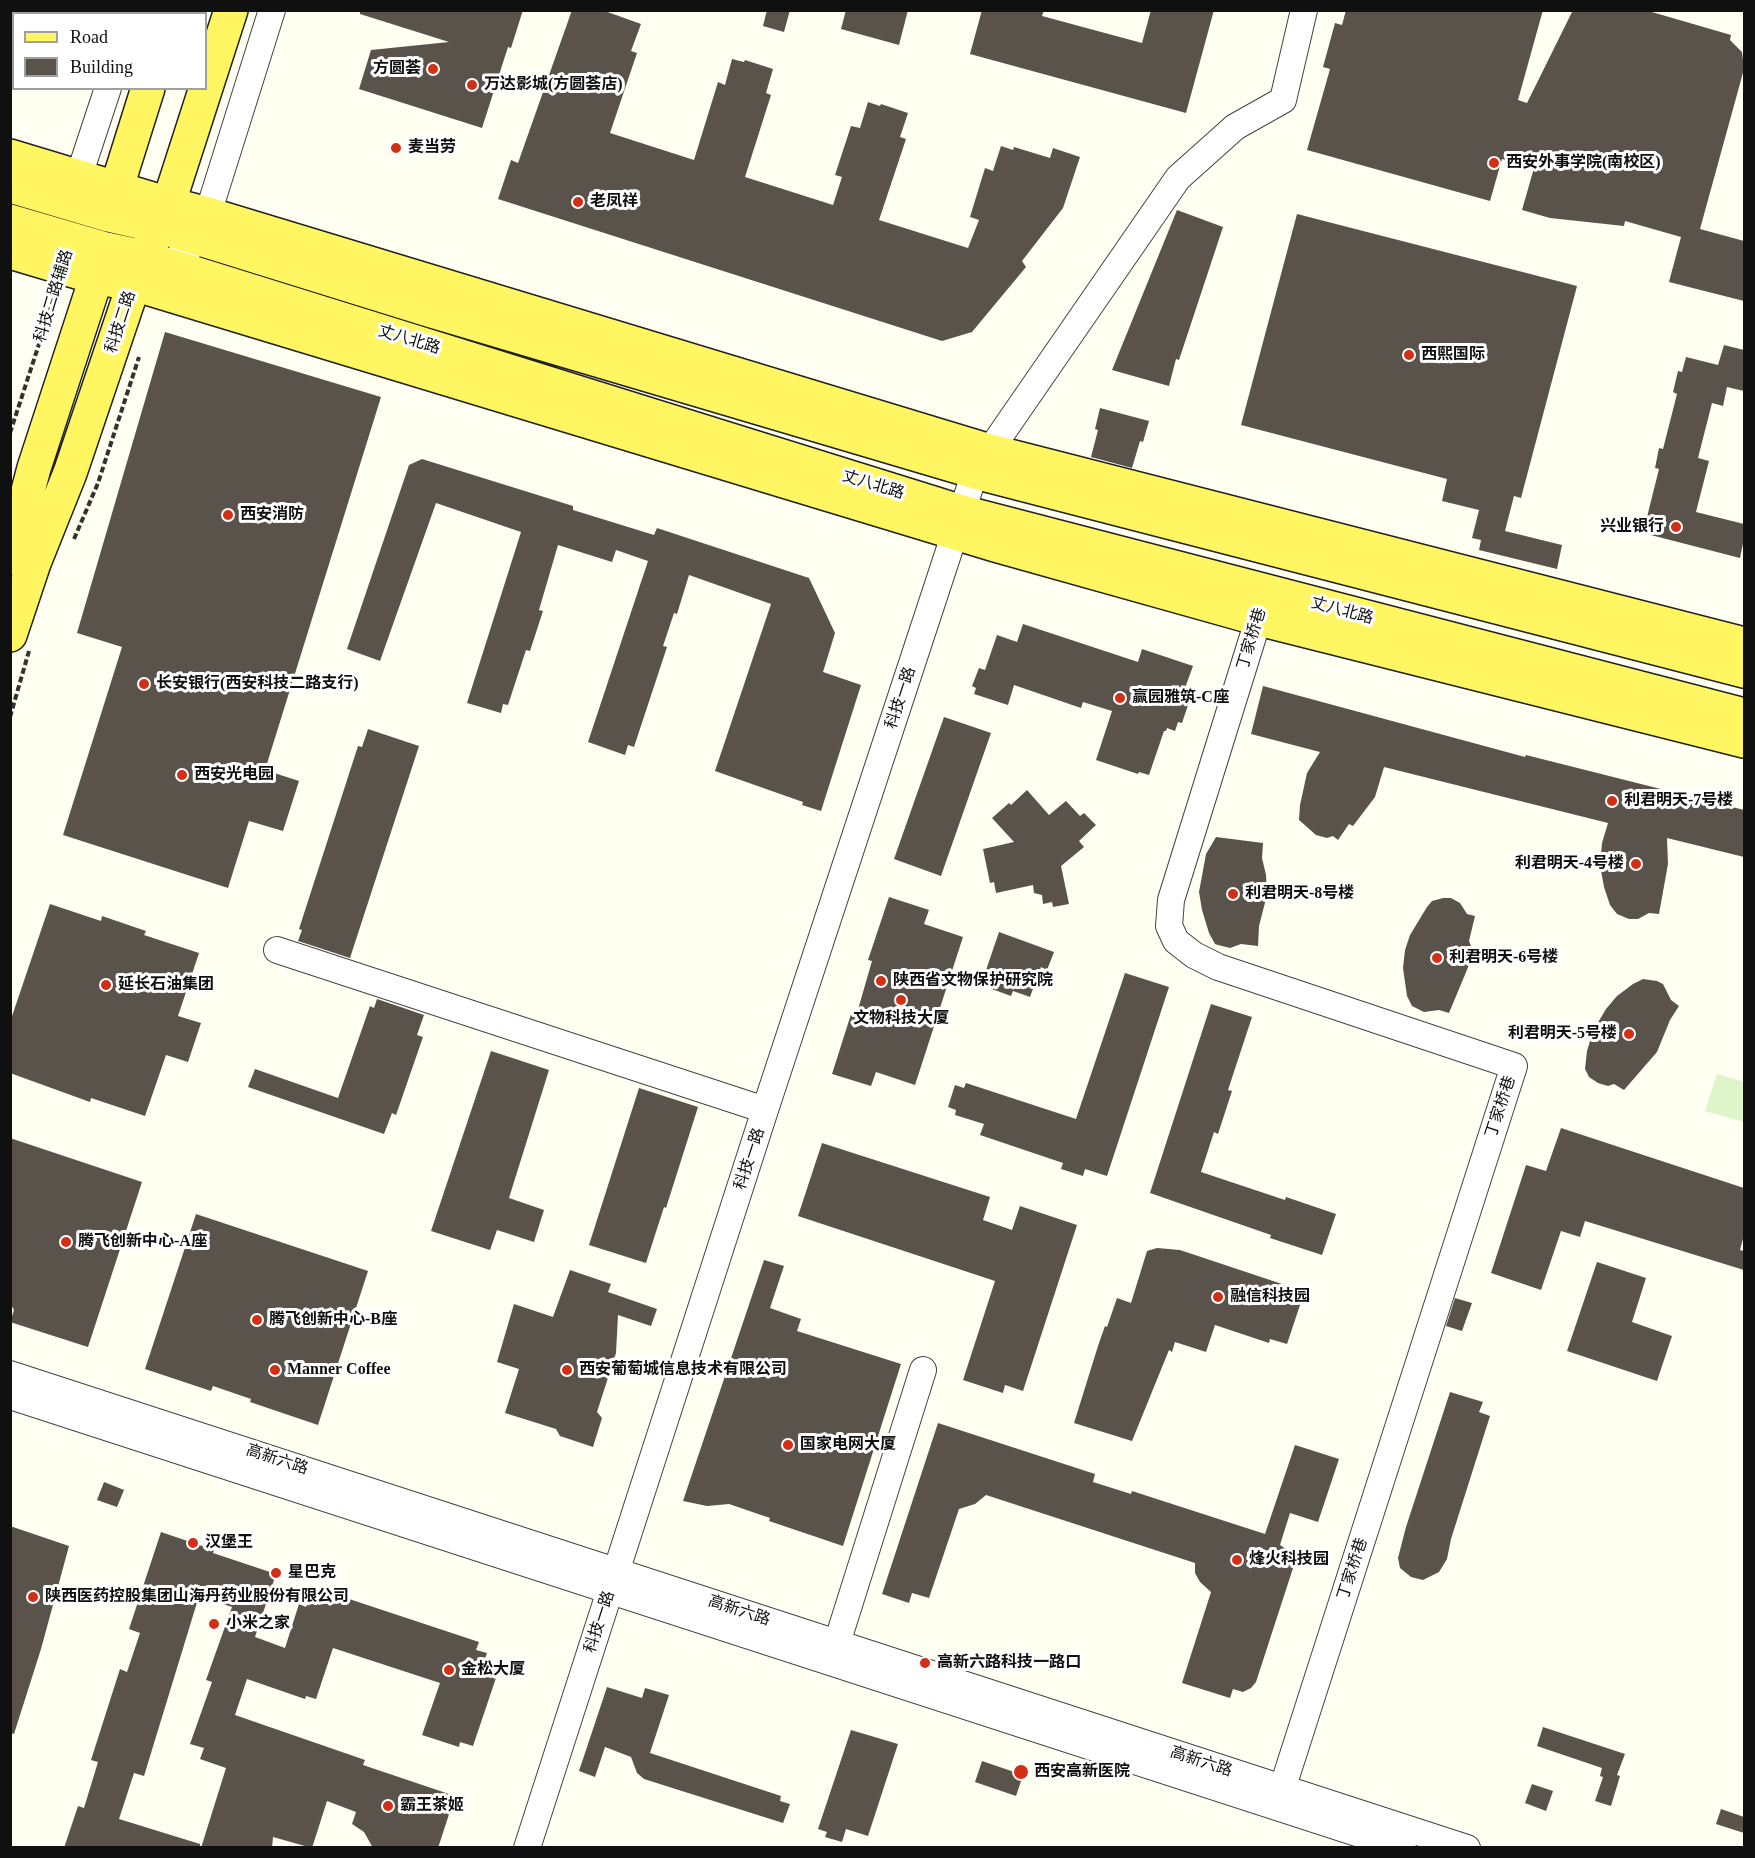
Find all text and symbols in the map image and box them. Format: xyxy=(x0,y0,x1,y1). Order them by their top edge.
legend xyxy=(12,12,207,90)
text: Road xyxy=(70,27,108,47)
text: Building xyxy=(70,57,133,77)
place label: 方圆荟 xyxy=(373,59,421,79)
marker: 方圆荟 xyxy=(426,62,440,76)
place label: 万达影城(方圆荟店) xyxy=(484,75,623,95)
marker: 万达影城(方圆荟店) xyxy=(465,78,479,92)
place label: 麦当劳 xyxy=(408,138,456,158)
marker: 麦当劳 xyxy=(389,141,403,155)
place label: 西安外事学院(南校区) xyxy=(1506,153,1661,173)
marker: 西安外事学院(南校区) xyxy=(1487,156,1501,170)
place label: 老凤祥 xyxy=(590,192,638,212)
marker: 老凤祥 xyxy=(571,195,585,209)
street label: 科技二路辅路 xyxy=(31,247,77,345)
street label: 科技二路 xyxy=(102,289,140,355)
street label: 丈八北路 xyxy=(376,321,442,359)
place label: 西熙国际 xyxy=(1421,345,1485,365)
marker: 西熙国际 xyxy=(1402,348,1416,362)
street label: 丈八北路 xyxy=(840,466,906,504)
place label: 西安消防 xyxy=(240,505,304,525)
marker: 西安消防 xyxy=(221,508,235,522)
place label: 兴业银行 xyxy=(1600,517,1664,537)
marker: 兴业银行 xyxy=(1669,520,1683,534)
street label: 丈八北路 xyxy=(1309,593,1375,629)
street label: 丁家桥巷 xyxy=(1233,606,1271,672)
street label: 科技一路 xyxy=(882,665,920,731)
place label: 长安银行(西安科技二路支行) xyxy=(156,674,359,694)
marker: 长安银行(西安科技二路支行) xyxy=(137,677,151,691)
place label: 赢园雅筑-C座 xyxy=(1132,688,1229,708)
marker: 赢园雅筑-C座 xyxy=(1113,691,1127,705)
place label: 西安光电园 xyxy=(194,765,274,785)
marker: 西安光电园 xyxy=(175,768,189,782)
place label: 利君明天-7号楼 xyxy=(1624,791,1733,811)
marker: 利君明天-7号楼 xyxy=(1605,794,1619,808)
place label: 利君明天-4号楼 xyxy=(1515,854,1624,874)
marker: 利君明天-4号楼 xyxy=(1629,857,1643,871)
place label: 利君明天-8号楼 xyxy=(1245,884,1354,904)
marker: 利君明天-8号楼 xyxy=(1226,887,1240,901)
place label: 利君明天-6号楼 xyxy=(1449,948,1558,968)
marker: 利君明天-6号楼 xyxy=(1430,951,1444,965)
place label: 陕西省文物保护研究院 xyxy=(893,971,1053,991)
marker: 陕西省文物保护研究院 xyxy=(874,974,888,988)
place label: 延长石油集团 xyxy=(118,975,214,995)
marker: 延长石油集团 xyxy=(99,978,113,992)
marker: 文物科技大厦 xyxy=(894,993,908,1007)
place label: 文物科技大厦 xyxy=(853,1009,949,1029)
place label: 利君明天-5号楼 xyxy=(1508,1024,1617,1044)
marker: 利君明天-5号楼 xyxy=(1622,1027,1636,1041)
street label: 丁家桥巷 xyxy=(1482,1074,1520,1140)
street label: 科技一路 xyxy=(731,1126,769,1192)
place label: 腾飞创新中心-A座 xyxy=(78,1232,207,1252)
marker: 腾飞创新中心-A座 xyxy=(59,1235,73,1249)
place label: 融信科技园 xyxy=(1230,1287,1310,1307)
marker: 融信科技园 xyxy=(1211,1290,1225,1304)
place label: 腾飞创新中心-B座 xyxy=(269,1310,397,1330)
marker: 腾飞创新中心-B座 xyxy=(250,1313,264,1327)
place label: Manner Coffee xyxy=(287,1360,391,1380)
place label: 西安葡萄城信息技术有限公司 xyxy=(579,1360,787,1380)
marker: Manner Coffee xyxy=(268,1363,282,1377)
marker: 西安葡萄城信息技术有限公司 xyxy=(560,1363,574,1377)
place label: 国家电网大厦 xyxy=(800,1435,896,1455)
marker: 国家电网大厦 xyxy=(781,1438,795,1452)
street label: 高新六路 xyxy=(244,1441,310,1479)
place label: 汉堡王 xyxy=(205,1533,253,1553)
marker: 汉堡王 xyxy=(186,1536,200,1550)
street label: 丁家桥巷 xyxy=(1334,1536,1372,1602)
place label: 烽火科技园 xyxy=(1249,1550,1329,1570)
marker: 烽火科技园 xyxy=(1230,1553,1244,1567)
place label: 星巴克 xyxy=(288,1563,336,1583)
marker: 星巴克 xyxy=(269,1566,283,1580)
place label: 陕西医药控股集团山海丹药业股份有限公司 xyxy=(45,1587,349,1607)
street label: 科技一路 xyxy=(581,1589,619,1655)
marker: 陕西医药控股集团山海丹药业股份有限公司 xyxy=(26,1590,40,1604)
street label: 高新六路 xyxy=(706,1592,772,1630)
place label: 小米之家 xyxy=(226,1614,290,1634)
marker: 小米之家 xyxy=(207,1617,221,1631)
place label: 高新六路科技一路口 xyxy=(937,1653,1081,1673)
marker: 高新六路科技一路口 xyxy=(918,1656,932,1670)
place label: 金松大厦 xyxy=(461,1660,525,1680)
marker: 金松大厦 xyxy=(442,1663,456,1677)
street label: 高新六路 xyxy=(1168,1743,1234,1781)
place label: 西安高新医院 xyxy=(1034,1762,1130,1782)
marker: 西安高新医院 xyxy=(1012,1763,1030,1781)
place label: 霸王茶姬 xyxy=(400,1796,464,1816)
marker: 霸王茶姬 xyxy=(381,1799,395,1813)

